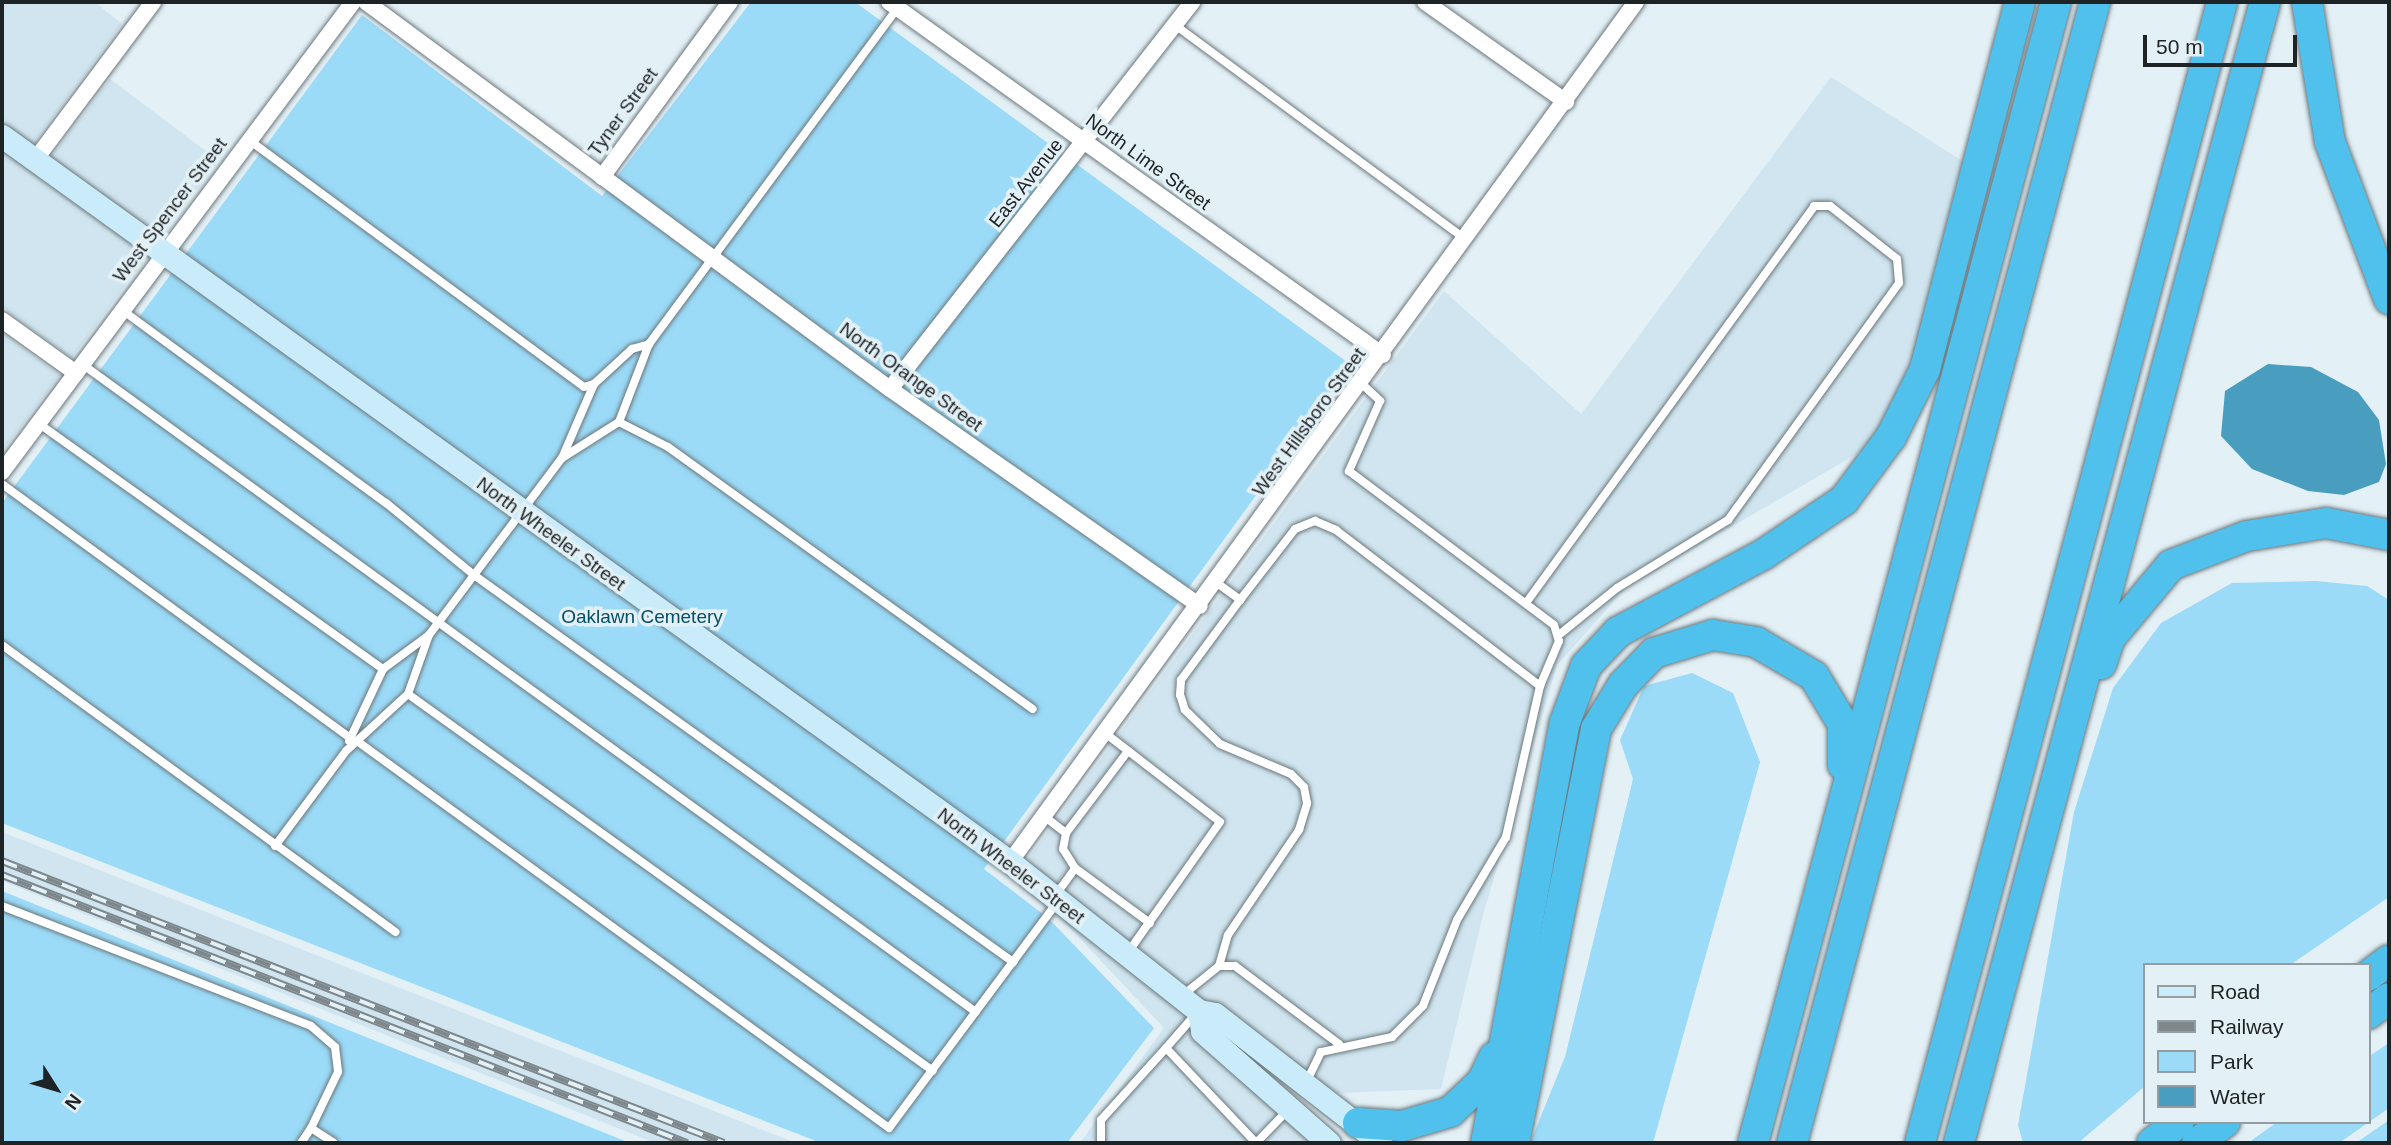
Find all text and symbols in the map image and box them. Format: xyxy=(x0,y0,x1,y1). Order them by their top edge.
scale bar xyxy=(2146,21,2300,65)
text: 50 m xyxy=(2156,35,2203,58)
street label: Tyner Street xyxy=(583,63,663,161)
street label: North Lime Street xyxy=(1081,109,1215,215)
street label: West Spencer Street xyxy=(108,133,232,287)
street label: East Avenue xyxy=(984,134,1068,232)
street label: North Orange Street xyxy=(835,317,987,437)
street label: West Hillsboro Street xyxy=(1247,343,1371,501)
street label: North Wheeler Street xyxy=(472,472,630,596)
park label: Oaklawn Cemetery xyxy=(561,606,723,628)
street label: North Wheeler Street xyxy=(933,803,1089,929)
legend xyxy=(2142,963,2370,1124)
text: Road xyxy=(2210,980,2260,1003)
text: Railway xyxy=(2210,1015,2284,1038)
text: Park xyxy=(2210,1050,2253,1073)
north arrow xyxy=(21,1054,91,1124)
text: Water xyxy=(2210,1085,2265,1108)
text: N xyxy=(61,1090,86,1114)

